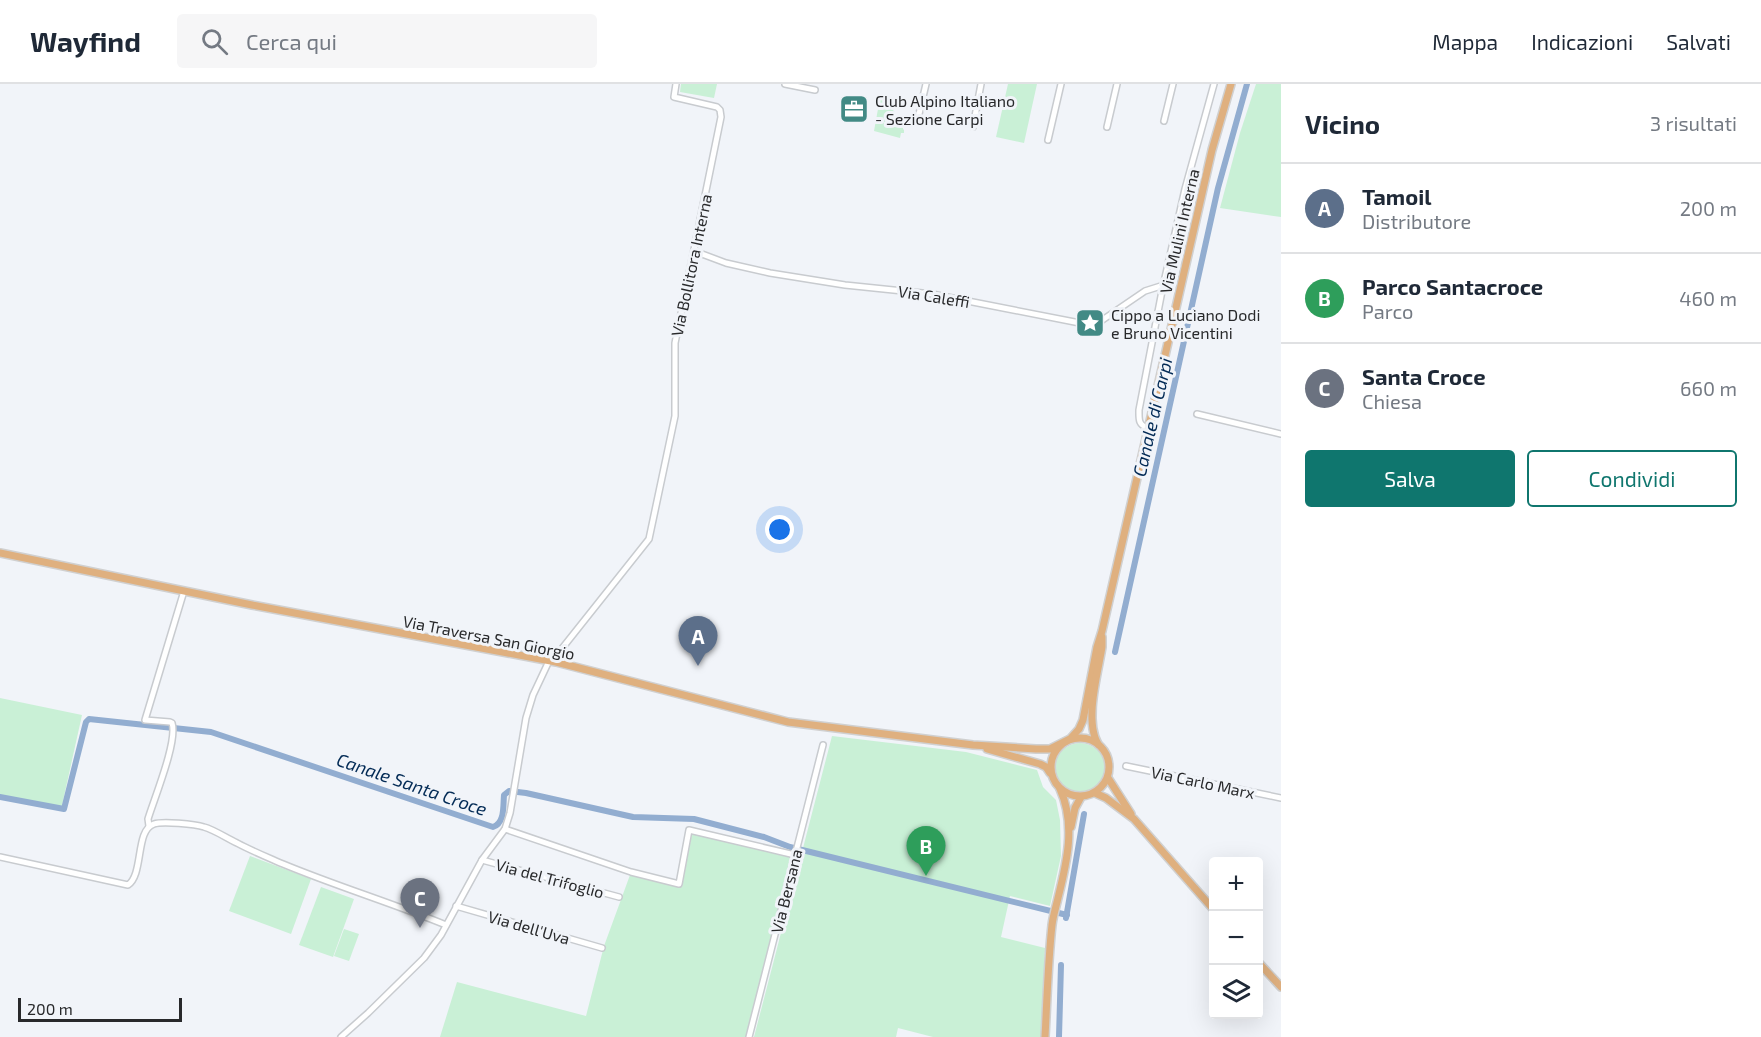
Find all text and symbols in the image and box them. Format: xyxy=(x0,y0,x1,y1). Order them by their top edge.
search box xyxy=(177,14,597,68)
text: Wayfind xyxy=(30,24,141,58)
icon: search xyxy=(198,25,231,58)
text: Cerca qui xyxy=(246,28,337,54)
text: Mappa xyxy=(1432,29,1498,54)
text: Indicazioni xyxy=(1531,29,1633,54)
text: Salvati xyxy=(1666,29,1731,54)
place label: Club Alpino Italiano - Sezione Carpi xyxy=(875,91,1015,128)
office icon: Club Alpino Italiano - Sezione Carpi xyxy=(838,93,870,125)
text: Vicino xyxy=(1305,108,1380,139)
text: 3 risultati xyxy=(1650,111,1737,135)
street label: Via Mulini Interna xyxy=(1155,167,1203,295)
text: Tamoil xyxy=(1362,183,1432,209)
street label: Via Bollitora Interna xyxy=(667,192,715,338)
text: A xyxy=(1318,196,1331,220)
text: 200 m xyxy=(1680,196,1737,220)
text: Distributore xyxy=(1362,209,1471,233)
text: Parco Santacroce xyxy=(1362,273,1543,299)
street label: Via Caleffi xyxy=(897,281,971,311)
text: B xyxy=(1318,286,1331,310)
text: 460 m xyxy=(1679,286,1737,310)
text: Parco xyxy=(1362,299,1413,323)
place label: Cippo a Luciano Dodi e Bruno Vicentini xyxy=(1111,305,1260,342)
place icon: Cippo a Luciano Dodi e Bruno Vicentini xyxy=(1074,307,1106,339)
water label: Canale di Carpi xyxy=(1128,355,1176,479)
text: Santa Croce xyxy=(1362,363,1486,389)
text: C xyxy=(1319,376,1330,400)
text: 660 m xyxy=(1680,376,1737,400)
text: Chiesa xyxy=(1362,389,1422,413)
button: Salva xyxy=(1305,450,1515,507)
button: Condividi xyxy=(1527,450,1737,507)
your location xyxy=(765,515,794,544)
street label: Via Traversa San Giorgio xyxy=(401,611,577,663)
pin: A xyxy=(678,616,718,666)
water label: Canale Santa Croce xyxy=(334,748,490,820)
street label: Via Carlo Marx xyxy=(1149,762,1257,802)
pin: B xyxy=(906,826,946,876)
street label: Via Bersana xyxy=(766,847,806,935)
street label: Via del Trifoglio xyxy=(494,854,606,902)
map controls xyxy=(1209,857,1263,1019)
button: + xyxy=(1209,857,1263,911)
pin: C xyxy=(400,878,440,928)
street label: Via dell'Uva xyxy=(486,906,572,948)
button: − xyxy=(1209,911,1263,965)
button: layers xyxy=(1209,965,1263,1019)
scale bar xyxy=(18,995,182,1022)
text: 200 m xyxy=(27,999,73,1018)

